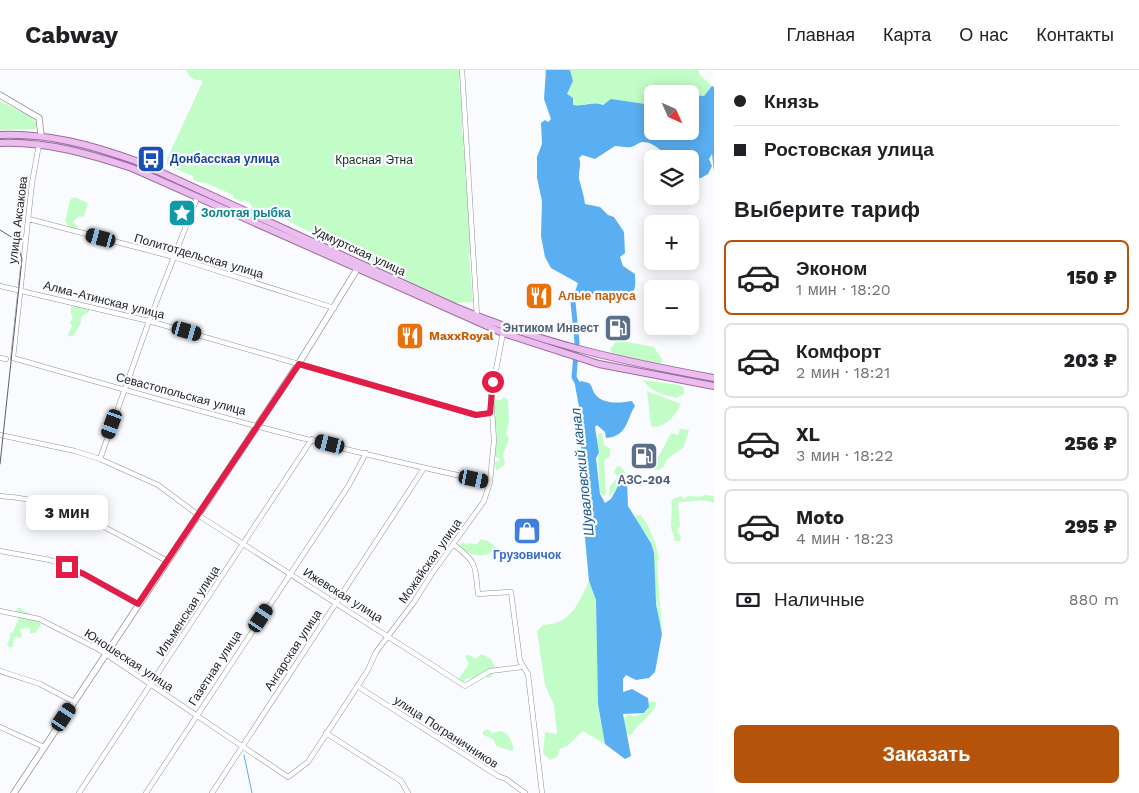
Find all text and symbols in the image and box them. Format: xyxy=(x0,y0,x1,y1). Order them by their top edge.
text: Cabway xyxy=(25,21,118,49)
text: Главная xyxy=(786,24,855,45)
text: Карта xyxy=(883,24,931,45)
text: О нас xyxy=(959,24,1008,45)
text: Контакты xyxy=(1036,24,1114,45)
north arrow xyxy=(644,85,699,140)
map controls xyxy=(644,85,699,335)
text: Князь xyxy=(764,90,819,113)
text: Ростовская улица xyxy=(764,138,934,161)
bus stop icon: Донбасская улица xyxy=(136,144,166,174)
button: layers xyxy=(644,150,699,205)
place label: Донбасская улица xyxy=(170,152,280,166)
park label: Красная Этна xyxy=(335,153,413,167)
street label: улица Аксакова xyxy=(6,175,30,265)
text: Выберите тариф xyxy=(734,197,920,222)
place icon: Золотая рыбка xyxy=(167,198,197,228)
place label: Золотая рыбка xyxy=(201,206,291,220)
button: + xyxy=(644,215,699,270)
street label: Удмуртская улица xyxy=(310,223,408,279)
car xyxy=(84,227,117,249)
street label: Политотдельская улица xyxy=(133,231,266,281)
icon: car xyxy=(736,255,781,300)
text: Эконом xyxy=(796,257,867,280)
text: 150 ₽ xyxy=(1067,266,1117,289)
street label: Алма-Атинская улица xyxy=(42,278,166,322)
button: − xyxy=(644,280,699,335)
text: 1 мин · 18:20 xyxy=(796,280,891,299)
restaurant icon: Алые паруса xyxy=(524,281,554,311)
place label: Алые паруса xyxy=(558,289,636,303)
fuel station icon: Энтиком Инвест xyxy=(603,313,633,343)
car xyxy=(170,320,203,342)
restaurant icon: MaxxRoyal xyxy=(395,321,425,351)
place label: Энтиком Инвест xyxy=(502,321,599,335)
place label: MaxxRoyal xyxy=(429,329,494,343)
icon: car xyxy=(736,338,781,383)
text: Комфорт xyxy=(796,340,881,363)
text: 203 ₽ xyxy=(1064,349,1117,372)
text: 2 мин · 18:21 xyxy=(796,363,890,382)
street label: Севастопольская улица xyxy=(114,370,248,418)
route start xyxy=(482,371,504,393)
car xyxy=(99,407,124,441)
water label: Шуваловский канал xyxy=(567,407,597,537)
icon: car xyxy=(736,421,781,466)
text: XL xyxy=(796,423,820,446)
text: 256 ₽ xyxy=(1064,432,1117,455)
car xyxy=(313,433,346,455)
fuel station icon: АЗС-204 xyxy=(629,441,659,471)
text: 3 мин · 18:22 xyxy=(796,446,893,465)
car xyxy=(457,469,490,489)
place label: АЗС-204 xyxy=(618,473,671,487)
callout: 3 мин xyxy=(26,494,108,530)
text: 3 мин xyxy=(44,503,90,522)
icon: car xyxy=(736,504,781,549)
text: Moto xyxy=(796,506,844,529)
text: 295 ₽ xyxy=(1065,515,1117,538)
street label: Можайская улица xyxy=(396,516,465,606)
shop icon: Грузовичок xyxy=(512,516,542,546)
text: 4 мин · 18:23 xyxy=(796,529,894,548)
place label: Грузовичок xyxy=(493,548,562,562)
route end xyxy=(56,556,78,578)
street label: Ильменская улица xyxy=(153,563,223,659)
street label: Ижевская улица xyxy=(301,565,386,625)
icon: cash xyxy=(734,586,762,614)
text: Наличные xyxy=(774,588,865,611)
text: 880 m xyxy=(1069,590,1119,609)
car xyxy=(246,601,275,635)
street label: Ангарская улица xyxy=(262,607,325,693)
street label: Юношеская улица xyxy=(82,626,176,694)
street label: Газетная улица xyxy=(186,628,245,708)
street label: улица Пограничников xyxy=(391,693,501,771)
car xyxy=(49,700,78,734)
button: Заказать xyxy=(734,725,1119,783)

